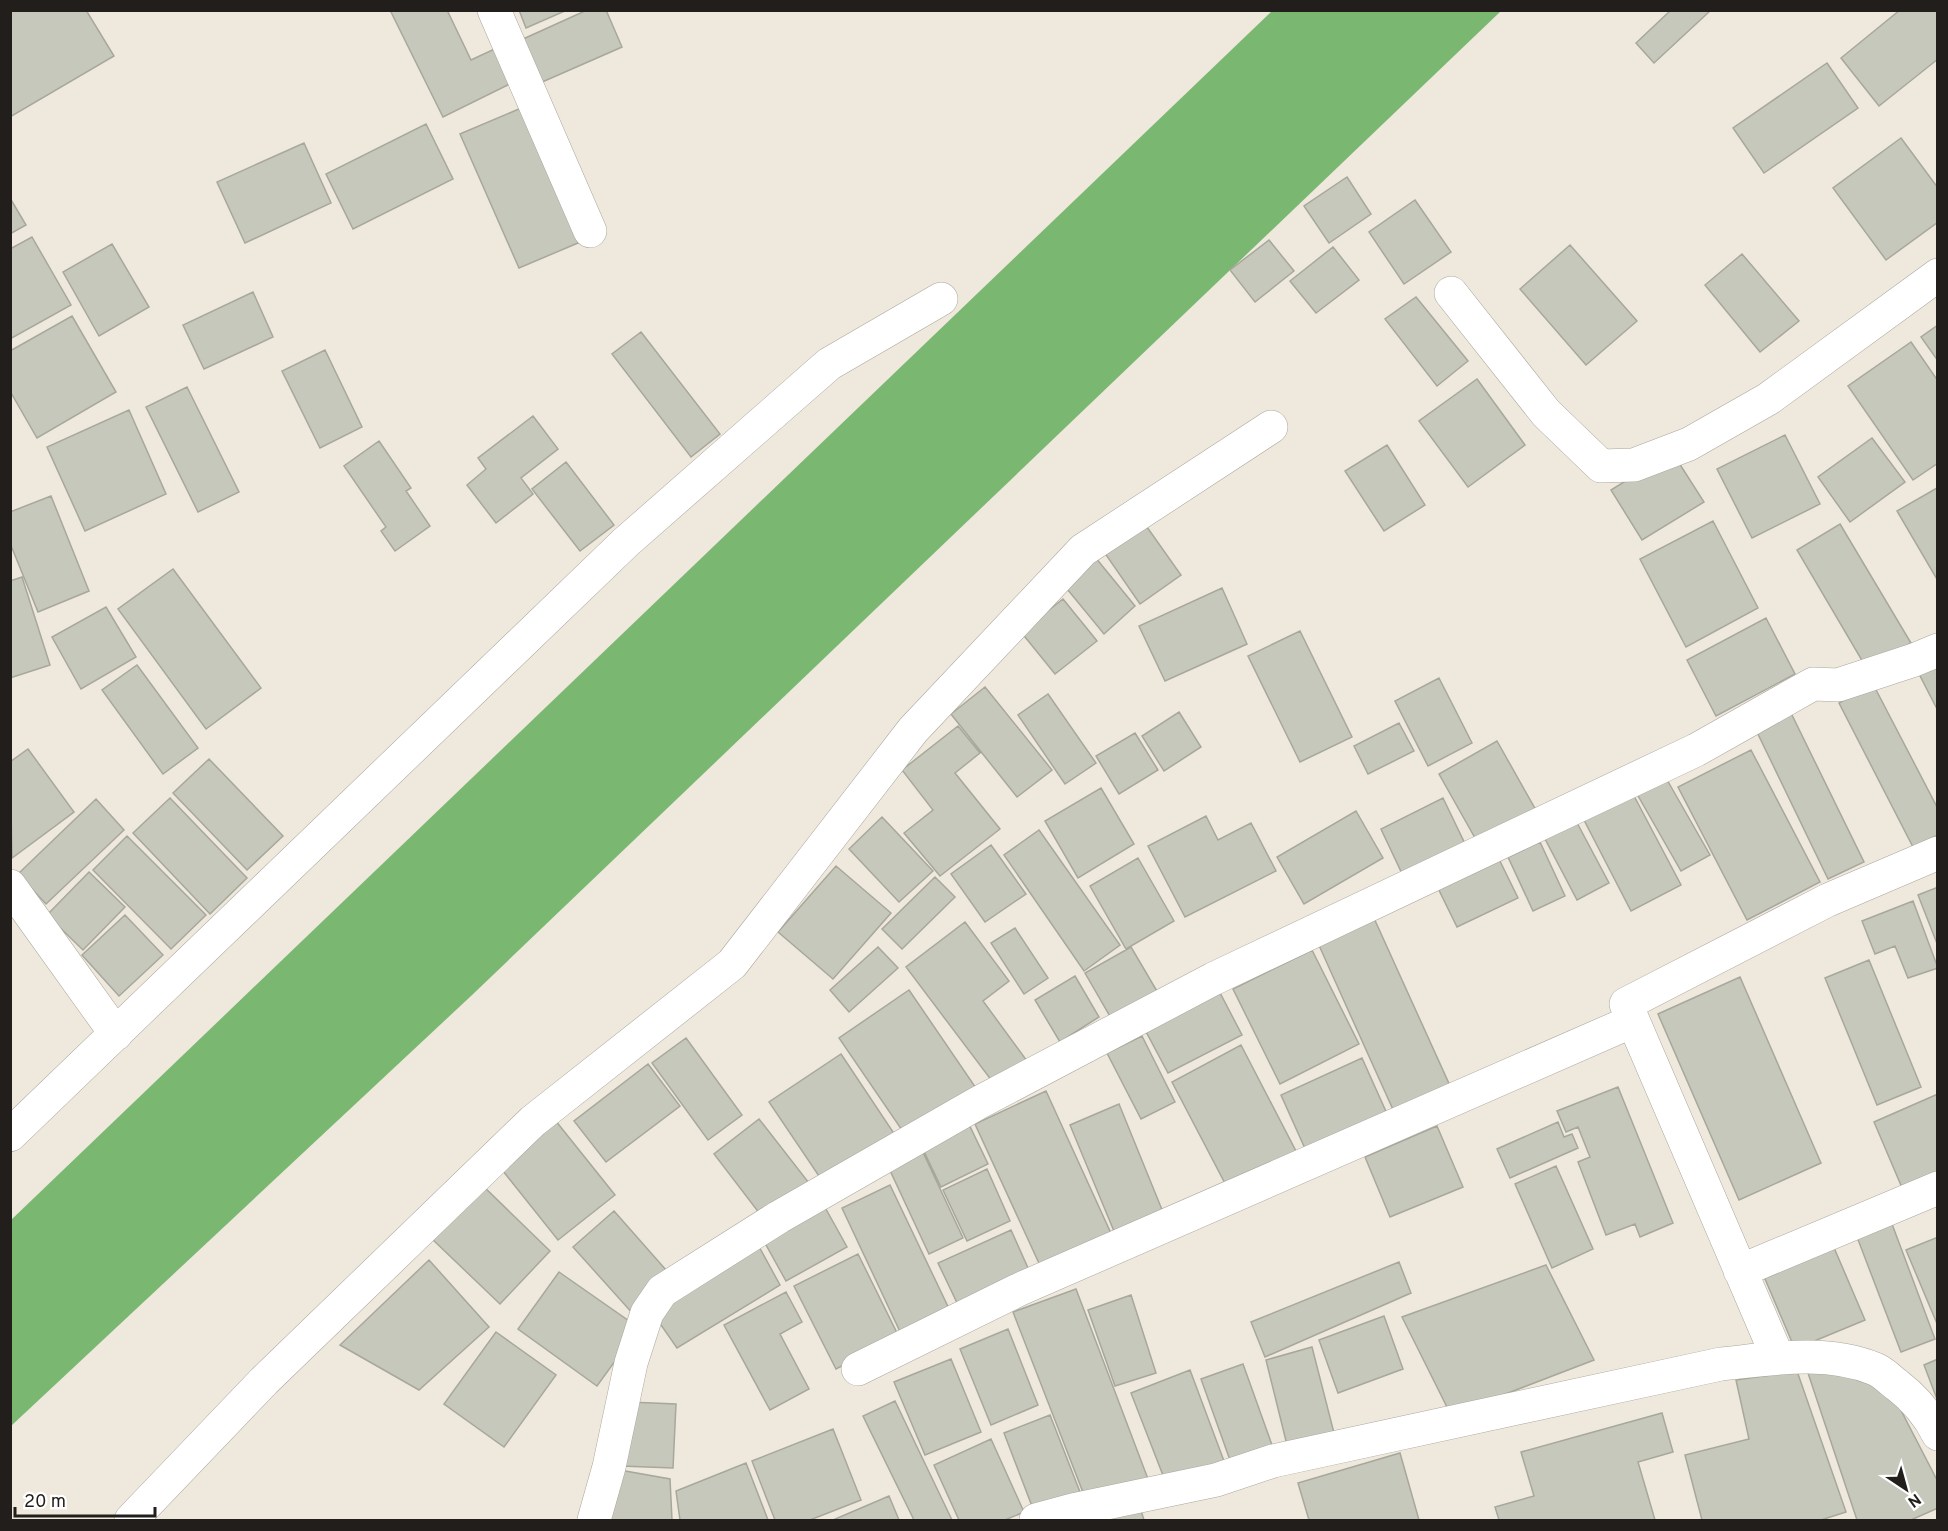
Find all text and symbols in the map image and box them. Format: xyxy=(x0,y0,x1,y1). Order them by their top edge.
north arrow xyxy=(1876,1459,1936,1519)
scale bar xyxy=(15,1480,154,1518)
text: N xyxy=(1903,1488,1924,1511)
text: 20 m xyxy=(24,1491,66,1514)

